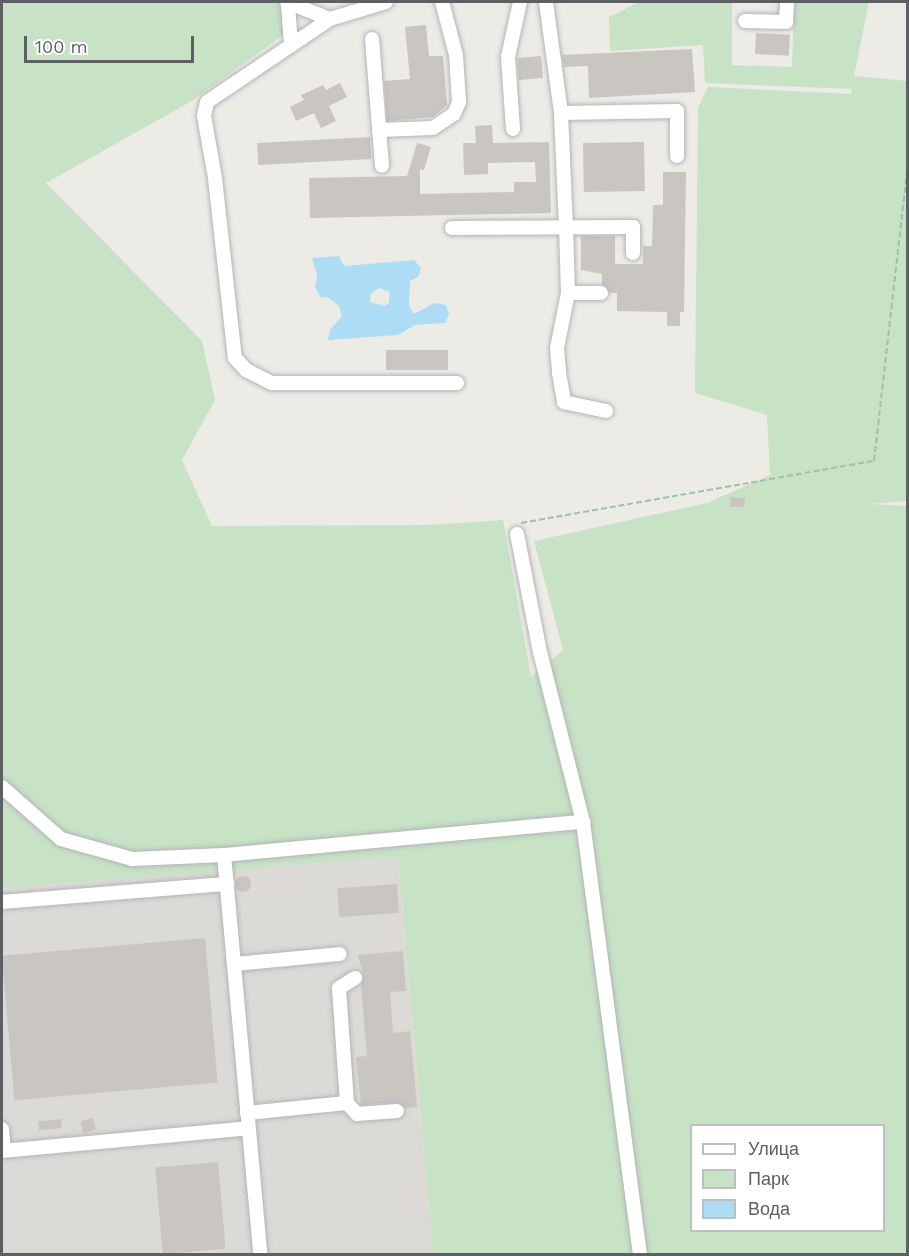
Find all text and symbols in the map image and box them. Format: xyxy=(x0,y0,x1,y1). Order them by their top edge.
scale bar xyxy=(27,24,196,62)
text: 100 m xyxy=(35,36,88,57)
legend xyxy=(690,1124,885,1232)
text: Улица xyxy=(748,1138,799,1159)
text: Парк xyxy=(748,1168,789,1189)
text: Вода xyxy=(748,1198,790,1219)

